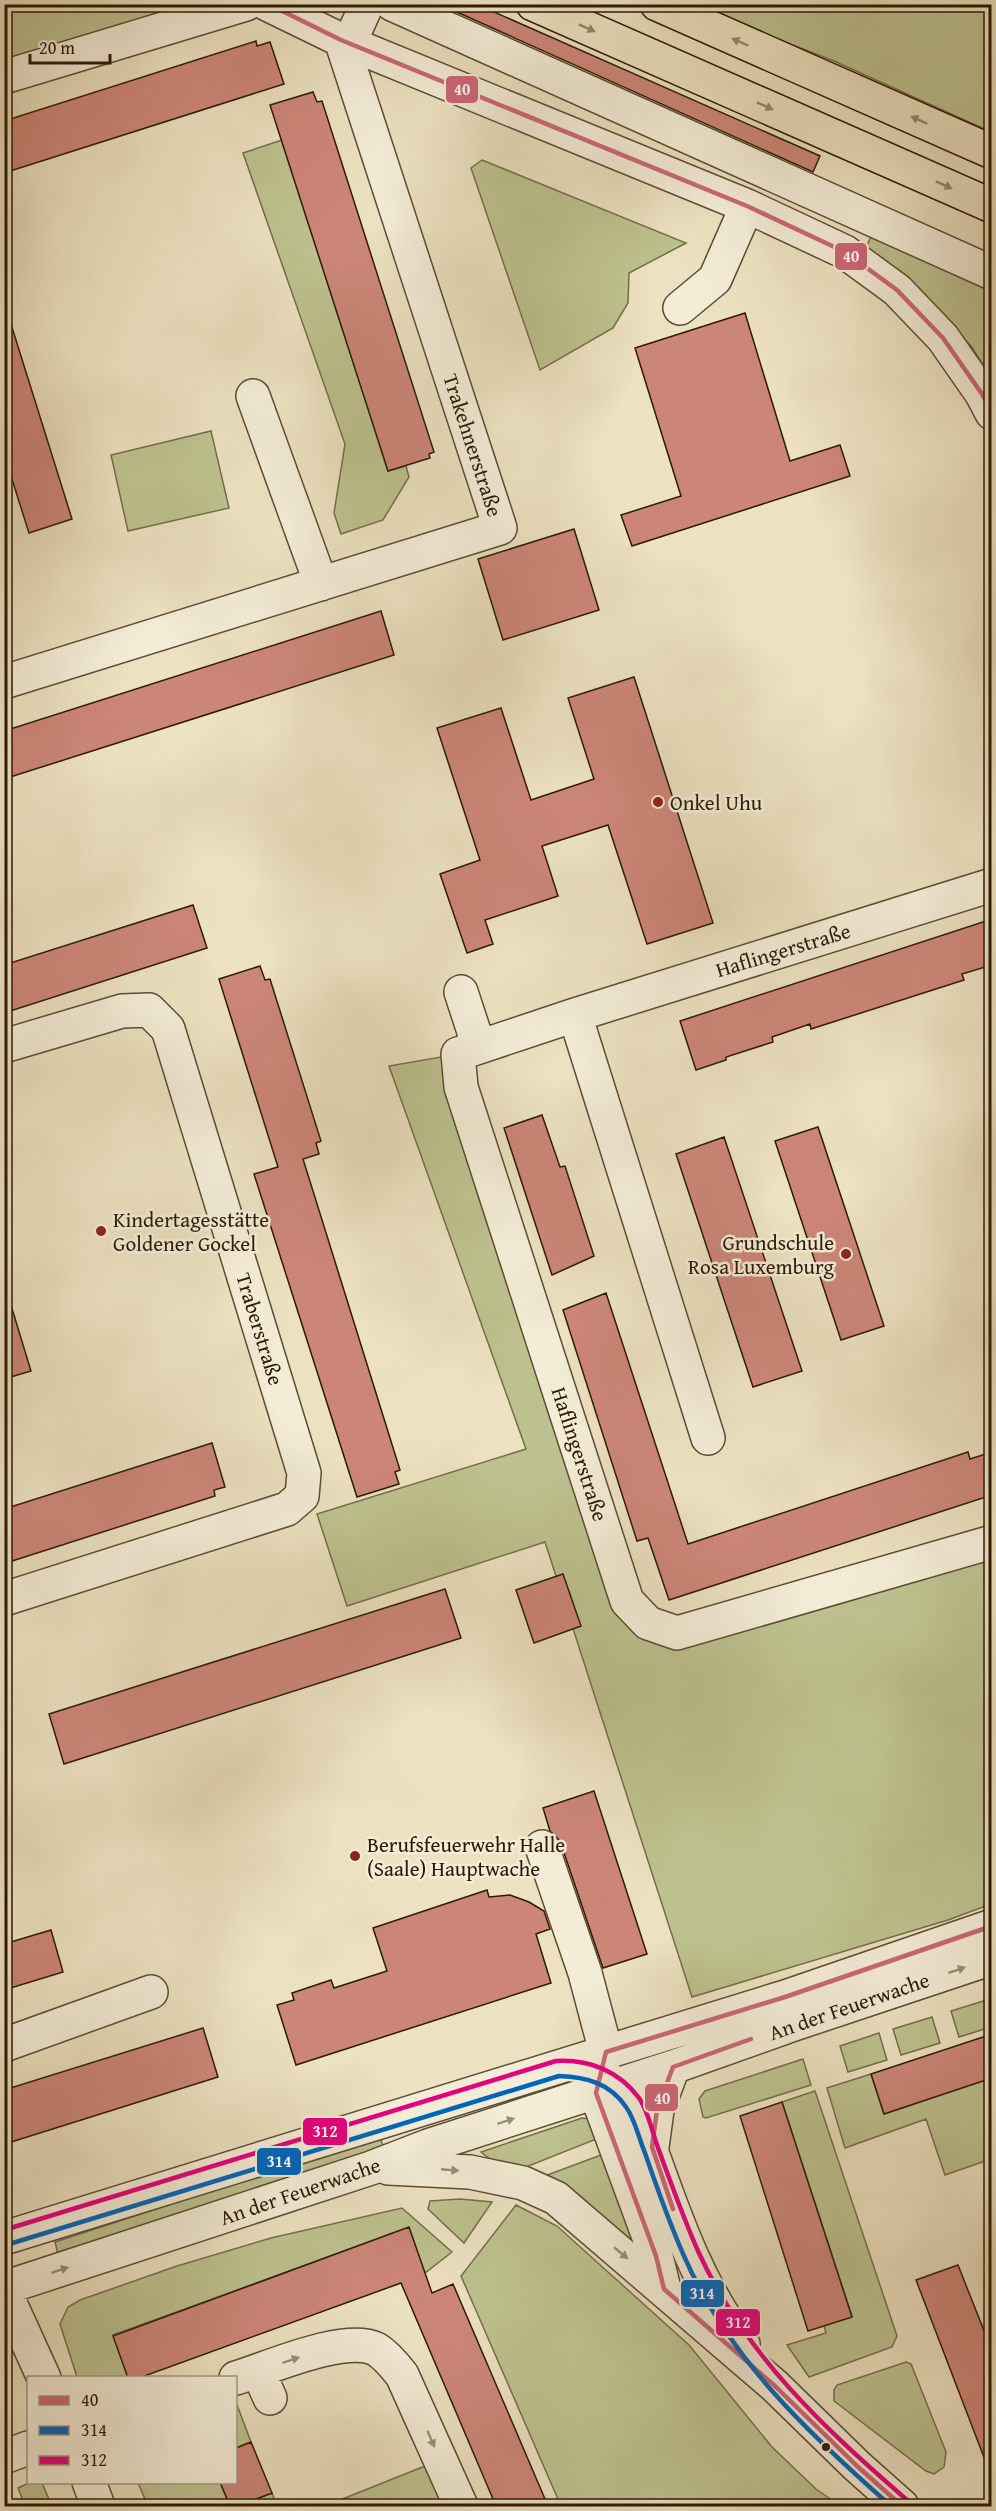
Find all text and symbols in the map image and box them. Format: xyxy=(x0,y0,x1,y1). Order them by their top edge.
one-way arrow xyxy=(578,23,596,33)
scale bar xyxy=(30,27,110,65)
text: 20 m xyxy=(39,34,75,61)
one-way arrow xyxy=(732,37,749,46)
line badge: 40 xyxy=(445,75,479,104)
text: 40 xyxy=(454,77,470,101)
one-way arrow xyxy=(757,102,774,111)
one-way arrow xyxy=(910,116,927,125)
one-way arrow xyxy=(935,180,952,189)
line badge: 40 xyxy=(834,242,868,271)
text: 40 xyxy=(843,244,859,268)
street label: Trakehnerstraße xyxy=(435,370,511,521)
place label: Onkel Uhu xyxy=(670,787,763,818)
marker: Onkel Uhu xyxy=(651,795,665,809)
street label: Haflingerstraße xyxy=(712,915,854,985)
place label: Kindertagesstätte Goldener Gockel xyxy=(113,1204,269,1259)
marker: Kindertagesstätte Goldener Gockel xyxy=(94,1224,108,1238)
place label: Grundschule Rosa Luxemburg xyxy=(688,1227,835,1282)
marker: Grundschule Rosa Luxemburg xyxy=(839,1247,853,1261)
street label: Traberstraße xyxy=(228,1269,292,1389)
street label: Haflingerstraße xyxy=(544,1383,616,1525)
place label: Berufsfeuerwehr Halle (Saale) Hauptwache xyxy=(367,1829,565,1884)
marker: Berufsfeuerwehr Halle (Saale) Hauptwache xyxy=(348,1849,362,1863)
street label: An der Feuerwache xyxy=(765,1964,934,2048)
one-way arrow xyxy=(948,1964,966,1974)
line badge: 40 xyxy=(644,2083,679,2112)
text: 40 xyxy=(654,2086,670,2110)
one-way arrow xyxy=(497,2116,515,2126)
line badge: 312 xyxy=(302,2117,348,2146)
text: 312 xyxy=(313,2119,337,2143)
line badge: 314 xyxy=(256,2147,302,2176)
street label: An der Feuerwache xyxy=(216,2149,385,2233)
text: 314 xyxy=(267,2149,291,2173)
one-way arrow xyxy=(441,2165,460,2175)
one-way arrow xyxy=(613,2246,628,2259)
one-way arrow xyxy=(51,2265,69,2275)
line badge: 314 xyxy=(680,2279,725,2308)
text: 314 xyxy=(690,2281,714,2305)
line badge: 312 xyxy=(715,2308,761,2337)
text: 312 xyxy=(726,2310,750,2334)
one-way arrow xyxy=(282,2355,300,2365)
legend xyxy=(27,2376,237,2484)
text: 40 xyxy=(81,2386,99,2413)
text: 314 xyxy=(81,2416,107,2443)
one-way arrow xyxy=(427,2430,436,2448)
unlabelled marker xyxy=(820,2441,832,2453)
text: 312 xyxy=(81,2446,107,2473)

